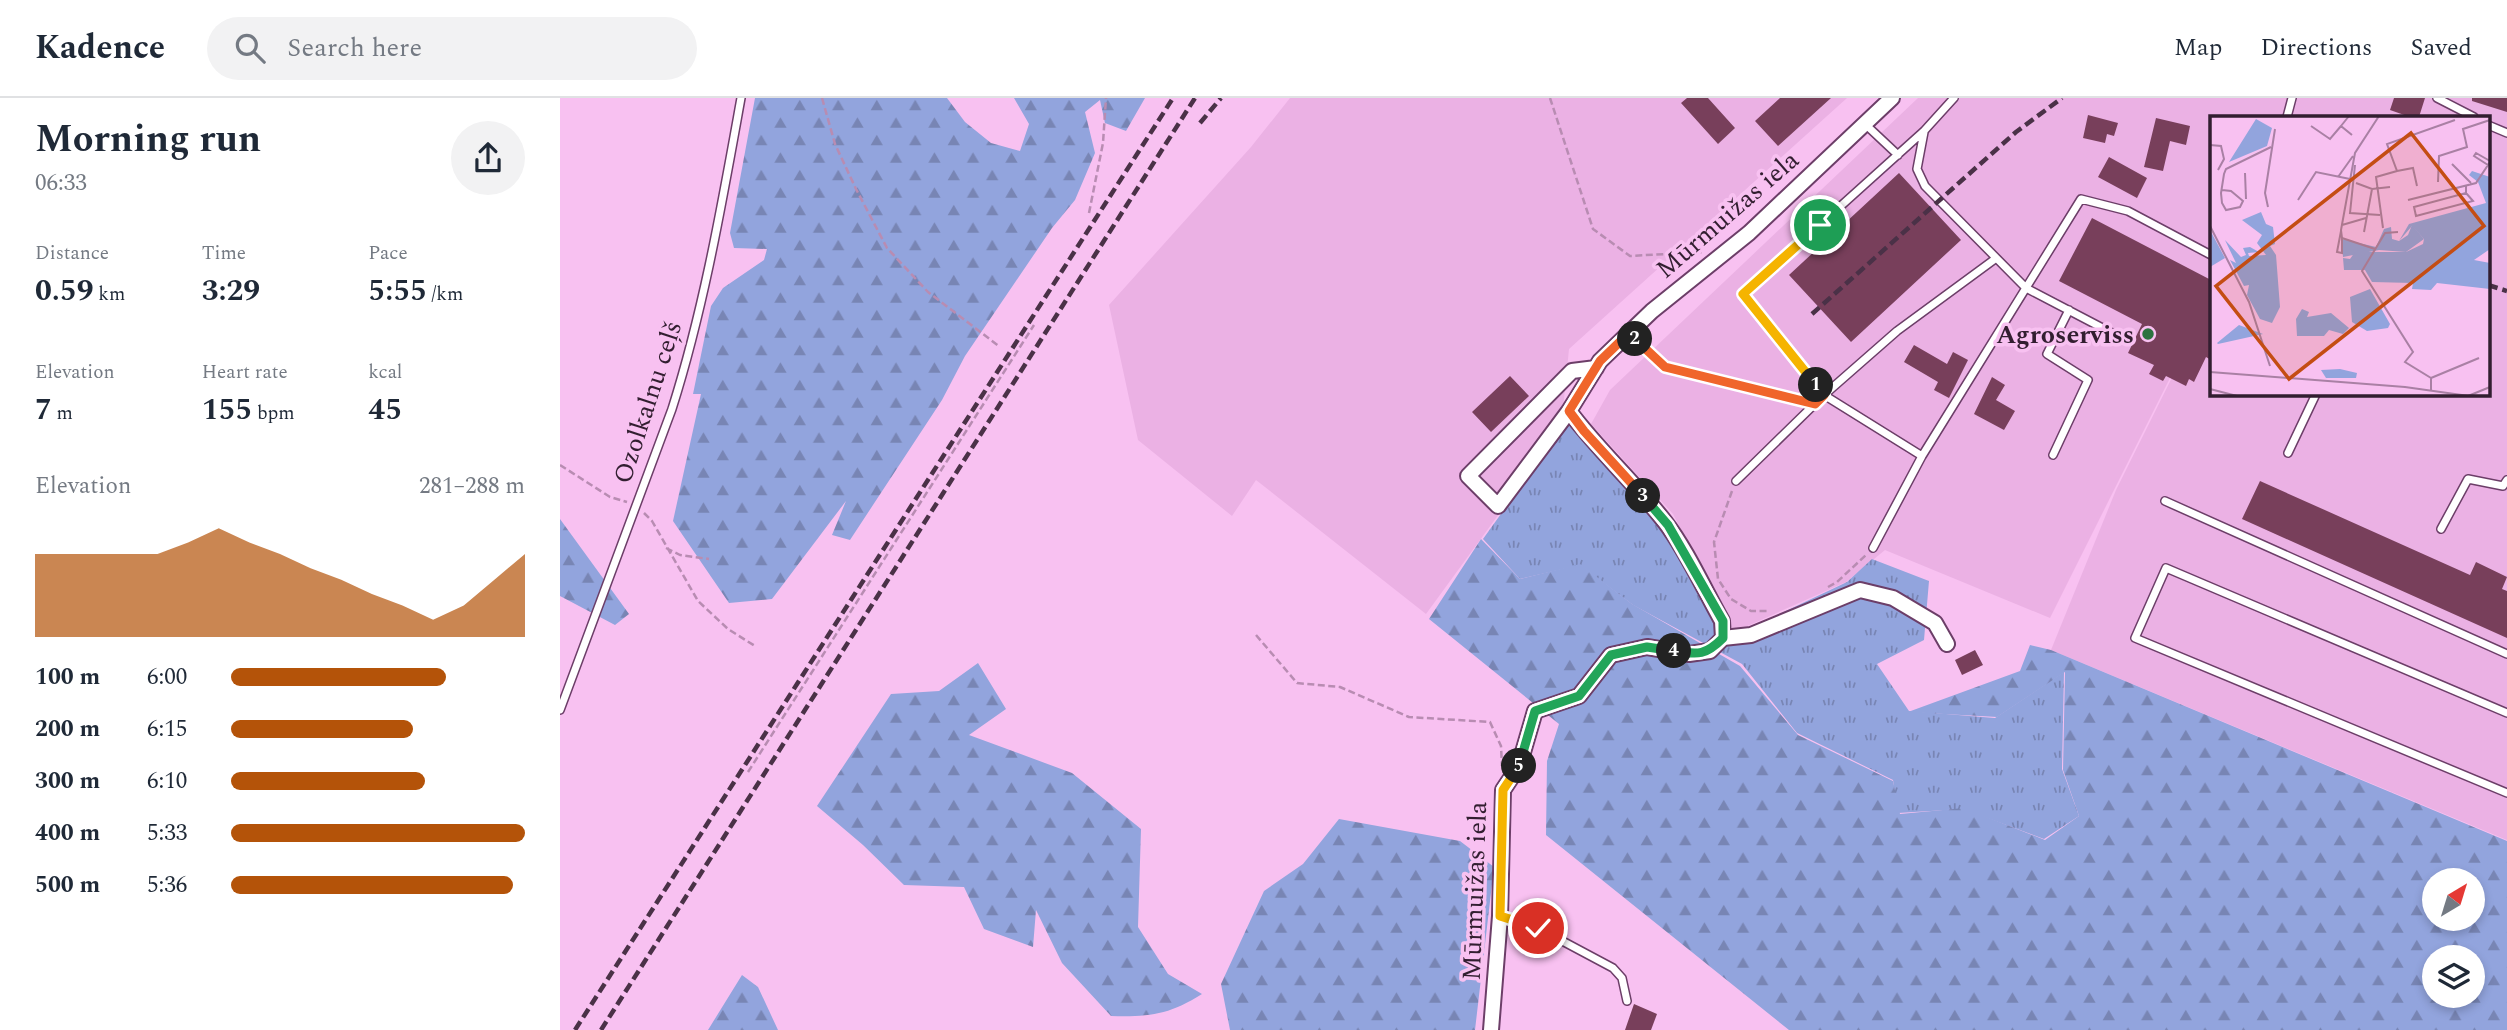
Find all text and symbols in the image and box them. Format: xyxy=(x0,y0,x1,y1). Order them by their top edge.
search box xyxy=(207,17,697,80)
text: Kadence xyxy=(35,23,165,73)
text: Search here xyxy=(287,28,422,68)
icon: search xyxy=(231,29,269,67)
text: Map xyxy=(2174,30,2222,66)
text: Directions xyxy=(2260,30,2372,66)
text: Saved xyxy=(2410,30,2472,66)
text: Morning run xyxy=(35,111,261,169)
inset map xyxy=(2210,116,2490,396)
button: share xyxy=(451,121,525,195)
street label: Mūrmuižas iela xyxy=(1647,141,1809,289)
text: 06:33 xyxy=(35,166,87,201)
pin xyxy=(1790,195,1850,255)
icon: arrive xyxy=(1801,206,1839,244)
text: Distance xyxy=(35,239,109,268)
text: Time xyxy=(202,239,246,268)
text: Pace xyxy=(368,239,408,268)
text: 0.59 xyxy=(35,268,94,314)
text: 3:29 xyxy=(202,268,260,314)
text: 5:55 xyxy=(368,268,427,314)
text: km xyxy=(94,280,125,309)
text: /km xyxy=(427,280,463,309)
place label: Agroserviss xyxy=(1996,315,2134,355)
street label: Ozolkalnu ceļš xyxy=(603,316,693,489)
pin: 2 xyxy=(1618,322,1652,356)
text: 2 xyxy=(1629,324,1640,353)
marker: Agroserviss xyxy=(2140,326,2156,342)
text: Elevation xyxy=(35,358,115,387)
text: Heart rate xyxy=(202,358,288,387)
text: kcal xyxy=(368,358,402,387)
pin: 1 xyxy=(1798,368,1834,402)
text: 1 xyxy=(1810,370,1821,399)
text: 7 xyxy=(35,387,52,433)
text: 155 xyxy=(202,387,252,433)
text: 45 xyxy=(368,387,402,433)
text: m xyxy=(52,399,73,428)
text: bpm xyxy=(252,399,295,428)
text: Elevation xyxy=(35,469,131,504)
text: 281–288 m xyxy=(419,469,525,504)
pin: 3 xyxy=(1626,478,1660,514)
text: 3 xyxy=(1637,481,1648,510)
pin: 4 xyxy=(1656,634,1692,668)
text: 4 xyxy=(1668,636,1679,665)
text: 100 m xyxy=(35,660,100,695)
text: 6:00 xyxy=(147,660,187,695)
text: 200 m xyxy=(35,712,100,747)
text: 6:15 xyxy=(147,712,187,747)
pin: 5 xyxy=(1502,748,1536,784)
text: 5 xyxy=(1513,751,1524,780)
text: 300 m xyxy=(35,764,100,799)
text: 6:10 xyxy=(147,764,187,799)
street label: Mūrmuižas iela xyxy=(1452,801,1498,981)
text: 400 m xyxy=(35,816,100,851)
text: 5:33 xyxy=(147,816,187,851)
text: 500 m xyxy=(35,868,100,903)
text: 5:36 xyxy=(147,868,187,903)
north arrow xyxy=(2422,868,2485,931)
map controls xyxy=(2422,868,2485,1008)
pin xyxy=(1508,898,1568,958)
icon: check xyxy=(1519,909,1557,947)
button: layers xyxy=(2422,945,2485,1008)

